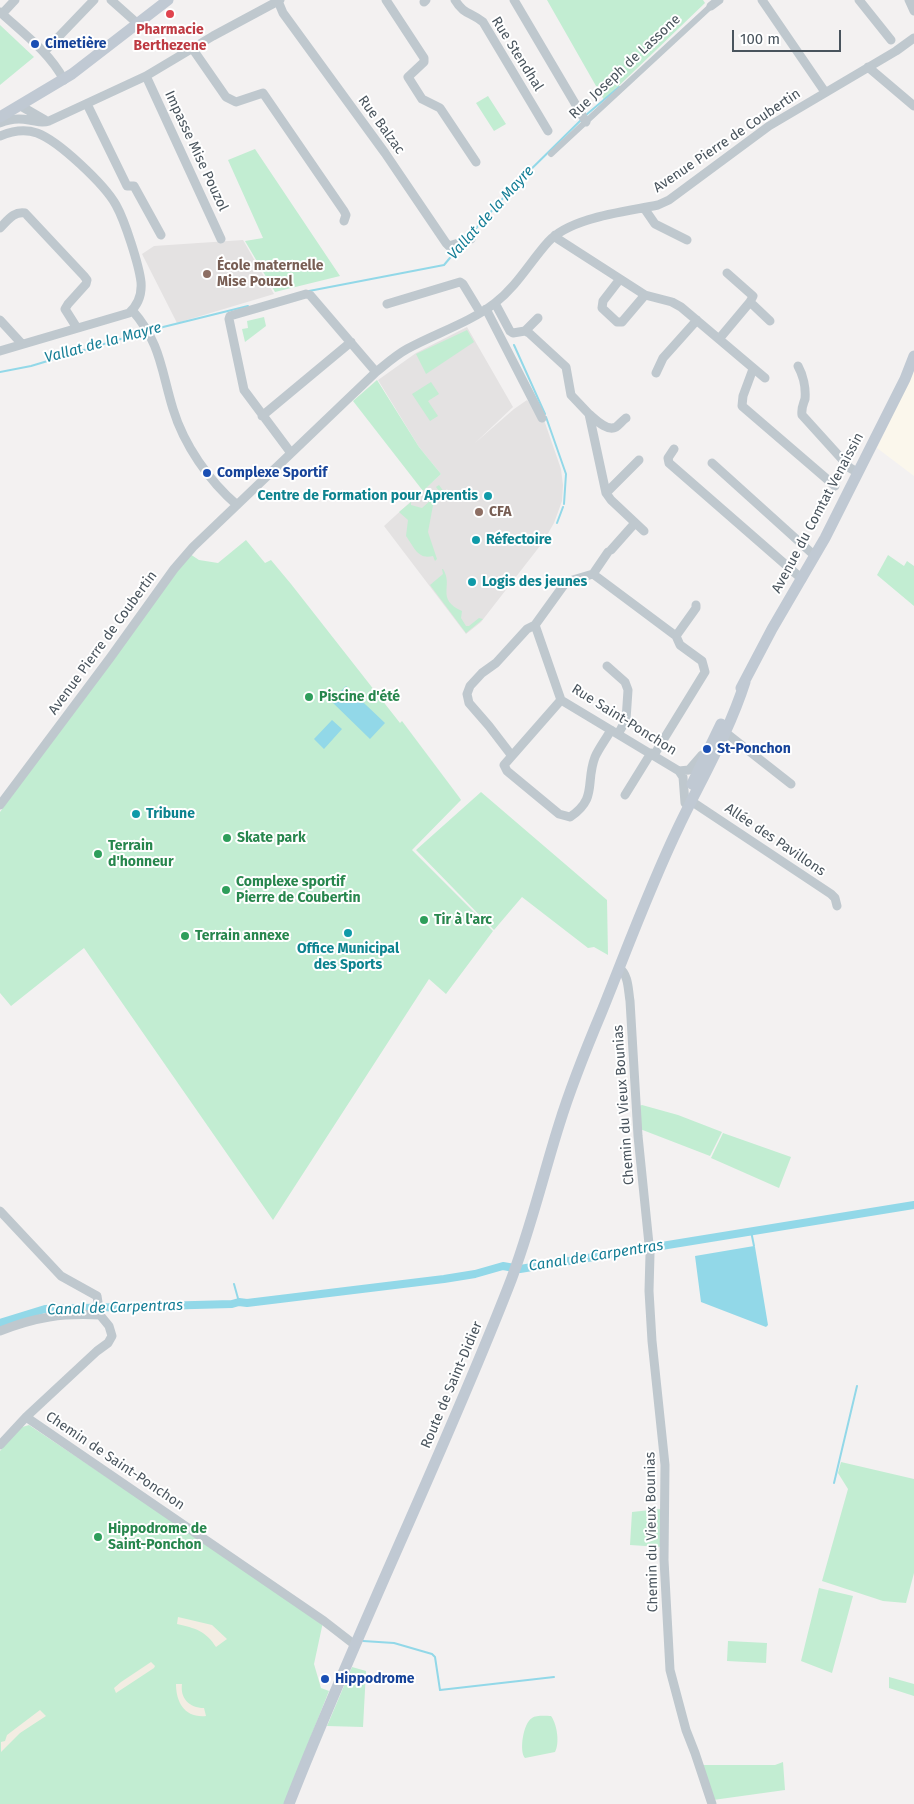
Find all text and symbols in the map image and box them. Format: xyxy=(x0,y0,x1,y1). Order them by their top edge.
marker: Pharmacie Berthezene xyxy=(164,8,176,20)
street label: Rue Joseph de Lassone xyxy=(566,11,684,123)
street label: Rue Stendhal xyxy=(488,14,546,94)
scale bar xyxy=(734,20,843,52)
place label: Pharmacie Berthezene xyxy=(134,22,206,54)
text: 100 m xyxy=(740,30,780,48)
place label: Cimetière xyxy=(45,36,107,52)
marker: Cimetière xyxy=(29,38,41,50)
street label: Avenue Pierre de Coubertin xyxy=(650,85,804,197)
street label: Impasse Mise Pouzol xyxy=(161,88,231,214)
street label: Rue Balzac xyxy=(354,92,408,158)
water label: Vallat de la Mayre xyxy=(444,162,538,264)
place label: École maternelle Mise Pouzol xyxy=(217,258,324,290)
marker: École maternelle Mise Pouzol xyxy=(201,268,213,280)
water label: Vallat de la Mayre xyxy=(43,319,163,367)
street label: Avenue du Comtat Venaissin xyxy=(768,430,868,596)
place label: Complexe Sportif xyxy=(217,465,327,481)
marker: Complexe Sportif xyxy=(201,467,213,479)
place label: Centre de Formation pour Aprentis xyxy=(258,488,478,504)
marker: Centre de Formation pour Aprentis xyxy=(482,490,494,502)
place label: CFA xyxy=(489,504,511,520)
marker: CFA xyxy=(473,506,485,518)
place label: Réfectoire xyxy=(486,532,552,548)
marker: Réfectoire xyxy=(470,534,482,546)
street label: Avenue Pierre de Coubertin xyxy=(45,568,161,718)
place label: Logis des jeunes xyxy=(482,574,587,590)
marker: Logis des jeunes xyxy=(466,576,478,588)
street label: Rue Saint-Ponchon xyxy=(568,681,680,759)
place label: Piscine d'été xyxy=(319,689,400,705)
marker: Piscine d'été xyxy=(303,691,315,703)
place label: St-Ponchon xyxy=(717,741,791,757)
marker: St-Ponchon xyxy=(701,743,713,755)
street label: Allée des Pavillons xyxy=(721,800,829,880)
place label: Tribune xyxy=(146,806,195,822)
marker: Tribune xyxy=(130,808,142,820)
place label: Skate park xyxy=(237,830,306,846)
marker: Skate park xyxy=(221,832,233,844)
place label: Terrain d'honneur xyxy=(108,838,173,870)
marker: Terrain d'honneur xyxy=(92,848,104,860)
place label: Complexe sportif Pierre de Coubertin xyxy=(236,874,360,906)
marker: Complexe sportif Pierre de Coubertin xyxy=(220,884,232,896)
place label: Tir à l'arc xyxy=(434,912,492,928)
marker: Tir à l'arc xyxy=(418,914,430,926)
marker: Office Municipal des Sports xyxy=(342,927,354,939)
place label: Terrain annexe xyxy=(195,928,289,944)
marker: Terrain annexe xyxy=(179,930,191,942)
place label: Office Municipal des Sports xyxy=(297,941,399,974)
street label: Chemin du Vieux Bounias xyxy=(610,1024,638,1186)
water label: Canal de Carpentras xyxy=(527,1236,665,1276)
water label: Canal de Carpentras xyxy=(47,1297,183,1319)
street label: Route de Saint-Didier xyxy=(418,1319,486,1451)
street label: Chemin de Saint-Ponchon xyxy=(42,1408,188,1514)
street label: Chemin du Vieux Bounias xyxy=(642,1452,662,1612)
place label: Hippodrome de Saint-Ponchon xyxy=(108,1521,207,1554)
marker: Hippodrome de Saint-Ponchon xyxy=(92,1531,104,1543)
place label: Hippodrome xyxy=(335,1671,414,1687)
marker: Hippodrome xyxy=(319,1673,331,1685)

